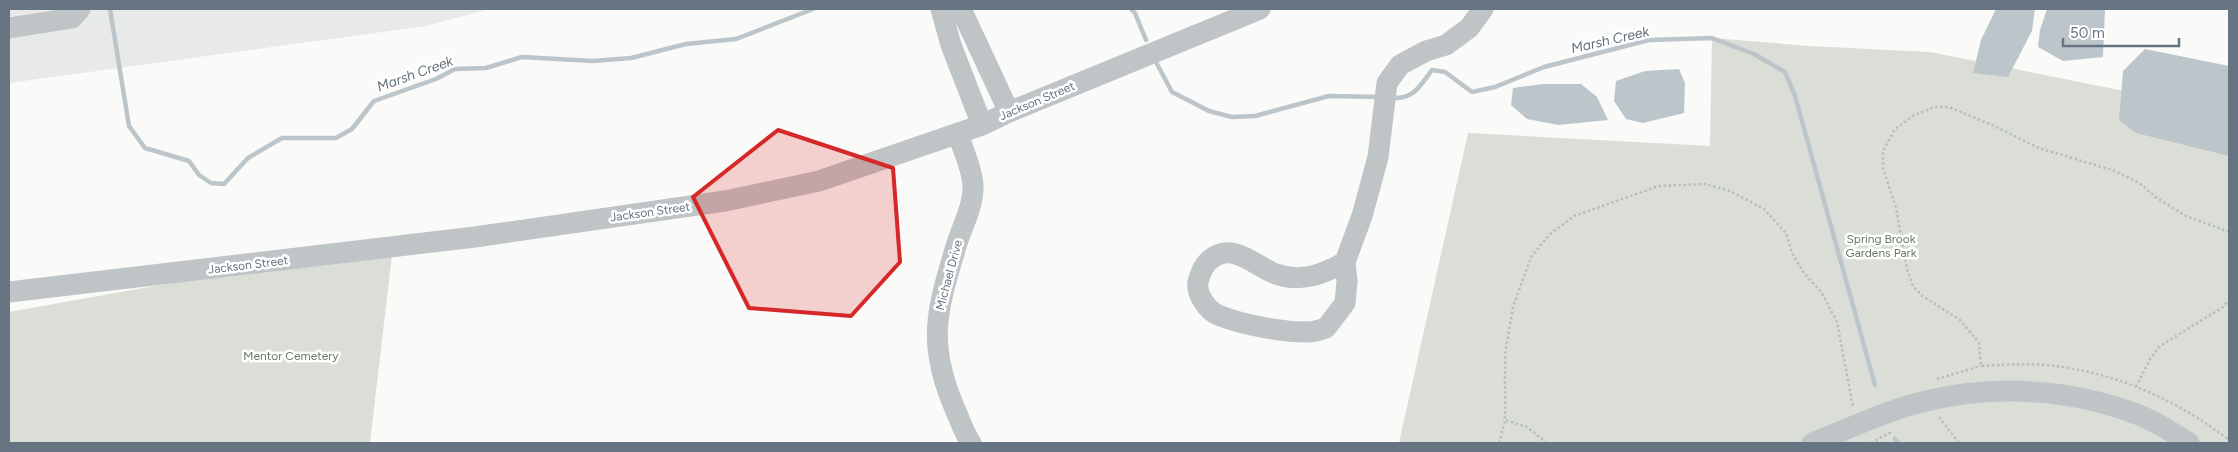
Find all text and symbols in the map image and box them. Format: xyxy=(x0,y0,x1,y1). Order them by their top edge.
scale bar xyxy=(2063,15,2179,47)
water label: Marsh Creek xyxy=(1569,22,1652,57)
text: 50 m xyxy=(2070,24,2105,42)
water label: Marsh Creek xyxy=(375,52,456,96)
street label: Jackson Street xyxy=(997,79,1077,123)
street label: Jackson Street xyxy=(609,199,691,225)
park label: Spring Brook Gardens Park xyxy=(1846,232,1917,260)
street label: Michael Drive xyxy=(933,238,965,312)
street label: Jackson Street xyxy=(207,253,289,277)
park label: Mentor Cemetery xyxy=(243,349,339,363)

